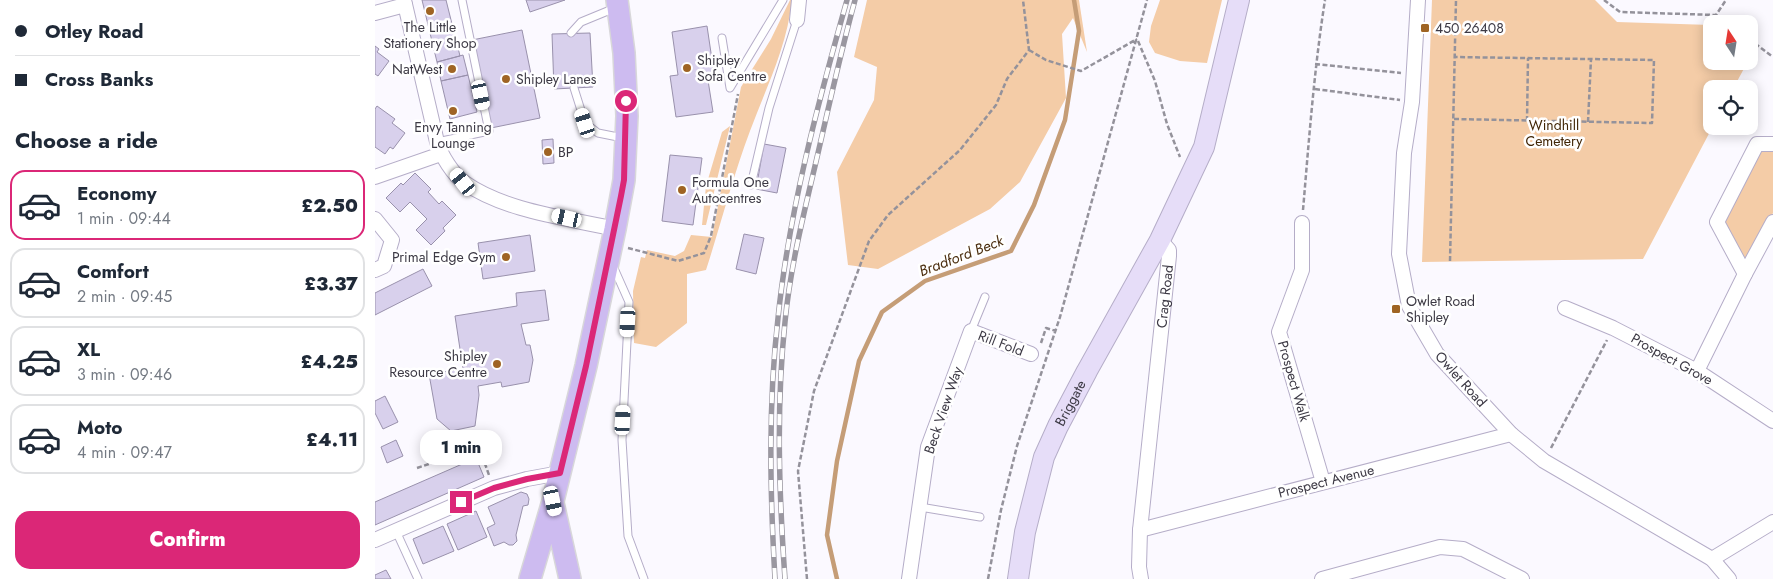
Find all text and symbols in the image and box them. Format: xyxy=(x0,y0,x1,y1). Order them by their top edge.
marker: The Little Stationery Shop xyxy=(424,5,436,17)
north arrow xyxy=(1703,15,1757,70)
map controls xyxy=(1703,15,1758,135)
place label: The Little Stationery Shop xyxy=(383,17,477,53)
text: Otley Road xyxy=(45,18,143,45)
place label: 450 26408 xyxy=(1435,18,1504,38)
marker: 450 26408 xyxy=(1419,22,1431,34)
place label: Shipley Sofa Centre xyxy=(697,50,767,86)
place label: NatWest xyxy=(392,59,443,79)
marker: Shipley Sofa Centre xyxy=(681,62,693,74)
marker: NatWest xyxy=(446,63,458,75)
text: Cross Banks xyxy=(45,66,154,93)
place label: Shipley Lanes xyxy=(516,69,597,89)
marker: Shipley Lanes xyxy=(500,73,512,85)
car xyxy=(470,79,491,111)
button: locate xyxy=(1703,80,1758,135)
route start xyxy=(615,90,637,112)
marker: Envy Tanning Lounge xyxy=(447,105,459,117)
car xyxy=(573,106,596,140)
park label: Windhill Cemetery xyxy=(1526,115,1583,151)
place label: Envy Tanning Lounge xyxy=(414,117,492,153)
text: Choose a ride xyxy=(15,124,158,156)
place label: BP xyxy=(558,142,574,162)
marker: BP xyxy=(542,146,554,158)
car xyxy=(447,166,478,198)
place label: Formula One Autocentres xyxy=(692,172,769,208)
text: Economy xyxy=(77,180,157,207)
icon: car xyxy=(17,183,62,228)
marker: Formula One Autocentres xyxy=(676,184,688,196)
text: £2.50 xyxy=(301,192,358,219)
text: 1 min · 09:44 xyxy=(77,207,171,230)
car xyxy=(550,207,583,229)
water label: Bradford Beck xyxy=(916,230,1007,282)
place label: Primal Edge Gym xyxy=(392,247,496,267)
marker: Primal Edge Gym xyxy=(500,251,512,263)
text: Comfort xyxy=(77,258,149,285)
icon: car xyxy=(17,261,62,306)
street label: Crag Road xyxy=(1151,264,1178,329)
text: £3.37 xyxy=(304,270,358,297)
text: 2 min · 09:45 xyxy=(77,285,172,308)
place label: Owlet Road Shipley xyxy=(1406,291,1475,327)
marker: Owlet Road Shipley xyxy=(1390,303,1402,315)
car xyxy=(619,307,636,337)
street label: Rill Fold xyxy=(975,325,1027,361)
street label: Prospect Grove xyxy=(1627,328,1717,390)
text: XL xyxy=(77,336,100,363)
street label: Prospect Walk xyxy=(1273,338,1315,425)
icon: car xyxy=(17,339,62,384)
place label: Shipley Resource Centre xyxy=(389,346,488,382)
street label: Owlet Road xyxy=(1430,347,1492,411)
text: £4.25 xyxy=(300,348,358,375)
marker: Shipley Resource Centre xyxy=(491,358,503,370)
text: 3 min · 09:46 xyxy=(77,363,172,386)
street label: Beck View Way xyxy=(919,363,968,456)
street label: Briggate xyxy=(1050,376,1091,429)
car xyxy=(614,405,631,435)
text: Moto xyxy=(77,414,122,441)
icon: car xyxy=(17,417,62,462)
text: £4.11 xyxy=(306,426,358,453)
callout: 1 min xyxy=(420,430,502,464)
text: 1 min xyxy=(441,436,481,459)
text: 4 min · 09:47 xyxy=(77,441,172,464)
street label: Prospect Avenue xyxy=(1276,459,1376,503)
car xyxy=(542,485,563,517)
route end xyxy=(450,491,472,513)
button: Confirm xyxy=(15,511,360,569)

